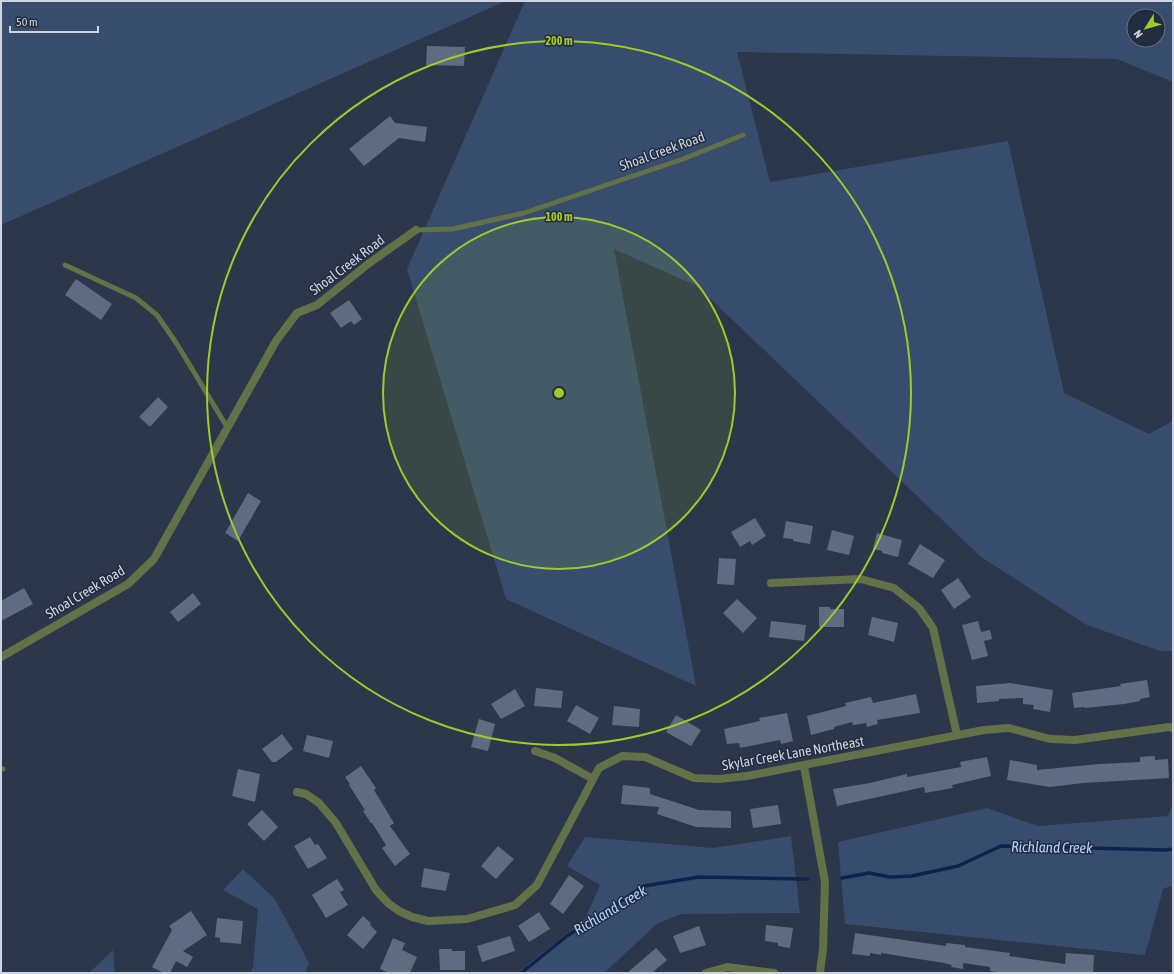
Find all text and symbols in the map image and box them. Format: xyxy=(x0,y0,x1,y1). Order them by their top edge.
scale bar xyxy=(10,8,98,34)
north arrow xyxy=(1126,8,1166,48)
text: 50 m xyxy=(16,15,38,29)
text: N xyxy=(1131,28,1145,40)
text: 200 m xyxy=(545,34,573,48)
street label: Shoal Creek Road xyxy=(617,128,707,174)
text: 100 m xyxy=(545,210,573,224)
street label: Shoal Creek Road xyxy=(307,232,387,298)
centre of rings xyxy=(552,386,566,400)
street label: Shoal Creek Road xyxy=(43,562,127,622)
street label: Skylar Creek Lane Northeast xyxy=(721,733,865,773)
water label: Richland Creek xyxy=(1011,838,1093,856)
water label: Richland Creek xyxy=(571,882,650,938)

